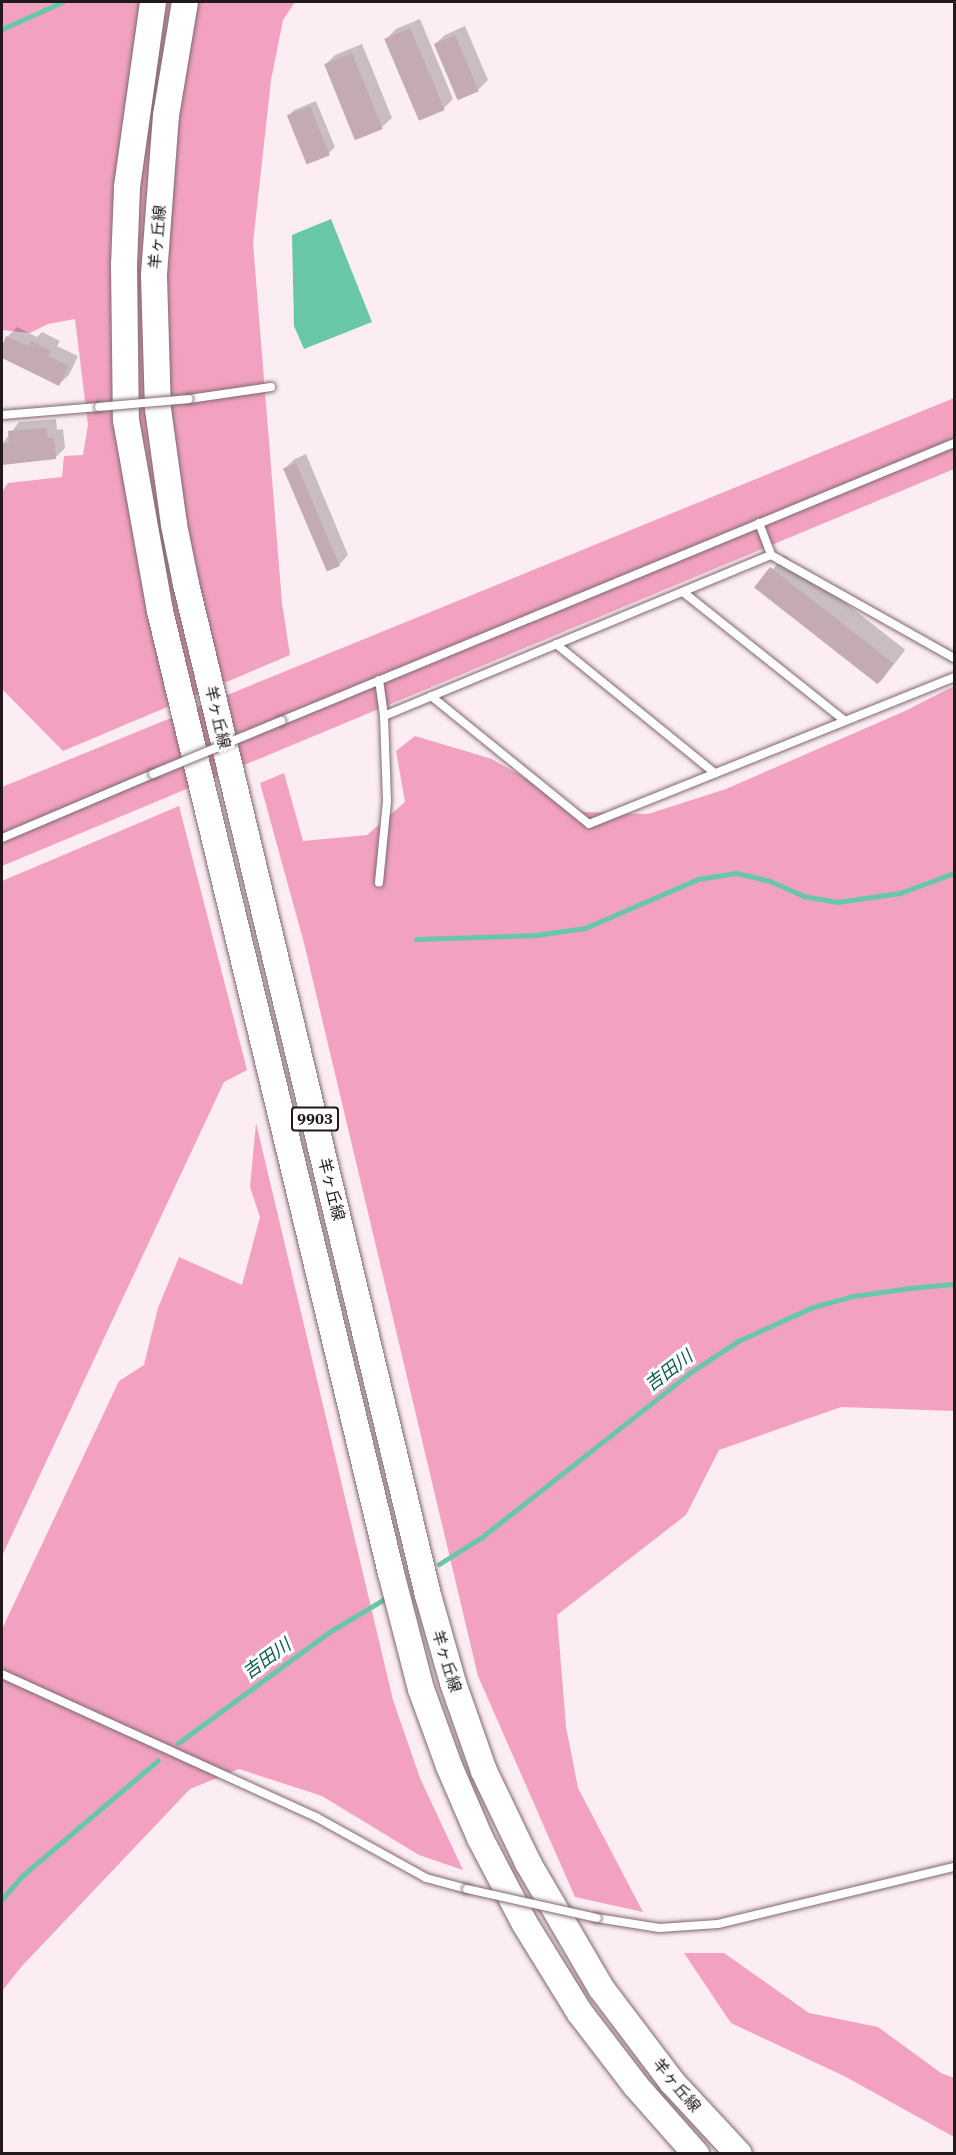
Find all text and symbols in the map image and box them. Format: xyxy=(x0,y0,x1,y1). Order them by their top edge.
street label: 羊ヶ丘線 xyxy=(145,204,169,270)
street label: 羊ヶ丘線 xyxy=(201,684,235,750)
road number: 9903 xyxy=(291,1107,339,1131)
street label: 羊ヶ丘線 xyxy=(315,1156,349,1222)
water label: 吉田川 xyxy=(641,1346,697,1396)
street label: 羊ヶ丘線 xyxy=(428,1628,466,1694)
water label: 吉田川 xyxy=(239,1634,295,1684)
street label: 羊ヶ丘線 xyxy=(649,2054,705,2116)

